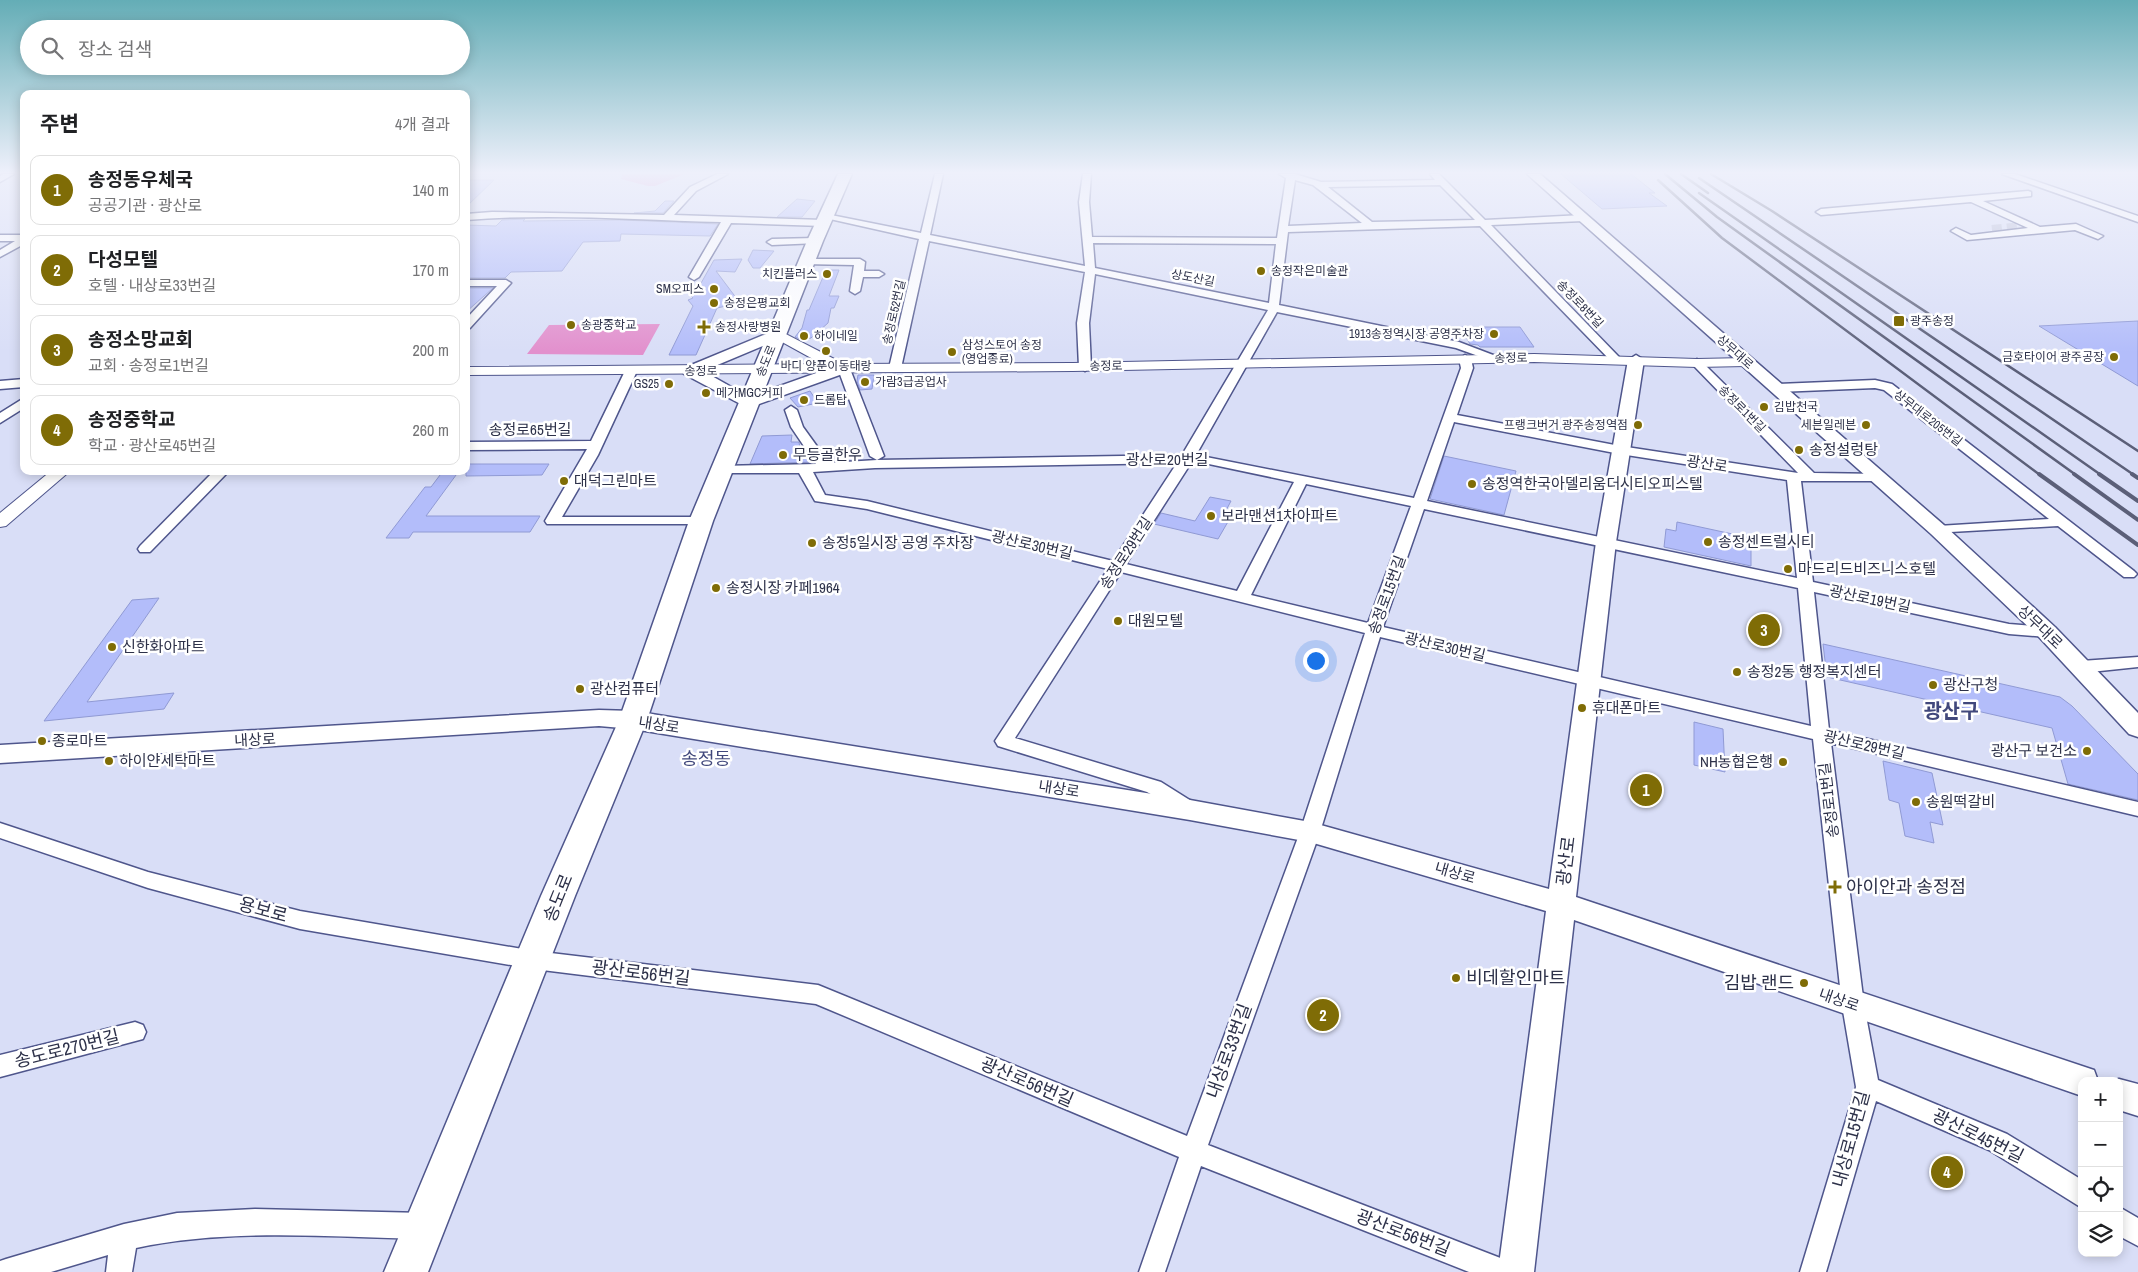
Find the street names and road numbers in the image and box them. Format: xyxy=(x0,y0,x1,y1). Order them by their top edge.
street label: 상도산길 xyxy=(1170,266,1216,290)
street label: 송정로8번길 xyxy=(1553,277,1607,331)
street label: 송정로52번길 xyxy=(879,278,909,346)
street label: 상무대로 xyxy=(1713,331,1757,373)
street label: 송도로 xyxy=(752,343,780,379)
street label: 송정로 xyxy=(1494,350,1528,366)
street label: 송정로 xyxy=(1089,358,1123,374)
street label: 송정로 xyxy=(684,363,718,379)
street label: 송정로1번길 xyxy=(1715,382,1769,436)
street label: 상무대로205번길 xyxy=(1891,386,1965,450)
street label: 송정로65번길 xyxy=(489,419,571,440)
street label: 광산로20번길 xyxy=(1126,449,1208,470)
street label: 광산로 xyxy=(1685,450,1729,477)
street label: 송정로29번길 xyxy=(1094,512,1157,593)
street label: 광산로30번길 xyxy=(989,525,1075,564)
street label: 송정로15번길 xyxy=(1363,552,1411,637)
street label: 광산로19번길 xyxy=(1827,580,1913,617)
street label: 상무대로 xyxy=(2013,600,2067,653)
street label: 광산로30번길 xyxy=(1402,627,1488,666)
street label: 내상로 xyxy=(637,711,681,738)
street label: 광산로29번길 xyxy=(1821,725,1907,764)
street label: 내상로 xyxy=(234,728,276,751)
street label: 송정로1번길 xyxy=(1813,761,1844,839)
street label: 내상로 xyxy=(1037,775,1081,802)
street label: 광산로 xyxy=(1550,835,1581,887)
street label: 내상로 xyxy=(1432,857,1478,888)
street label: 송도로 xyxy=(537,870,578,926)
street label: 용보로 xyxy=(236,891,290,928)
street label: 광산로56번길 xyxy=(590,954,692,991)
street label: 내상로 xyxy=(1816,983,1862,1016)
street label: 내상로33번길 xyxy=(1200,1000,1257,1102)
street label: 송도로270번길 xyxy=(12,1023,122,1074)
street label: 광산로56번길 xyxy=(977,1051,1078,1112)
street label: 내상로15번길 xyxy=(1826,1088,1875,1190)
street label: 광산로45번길 xyxy=(1928,1103,2028,1169)
street label: 광산로56번길 xyxy=(1352,1203,1454,1262)

